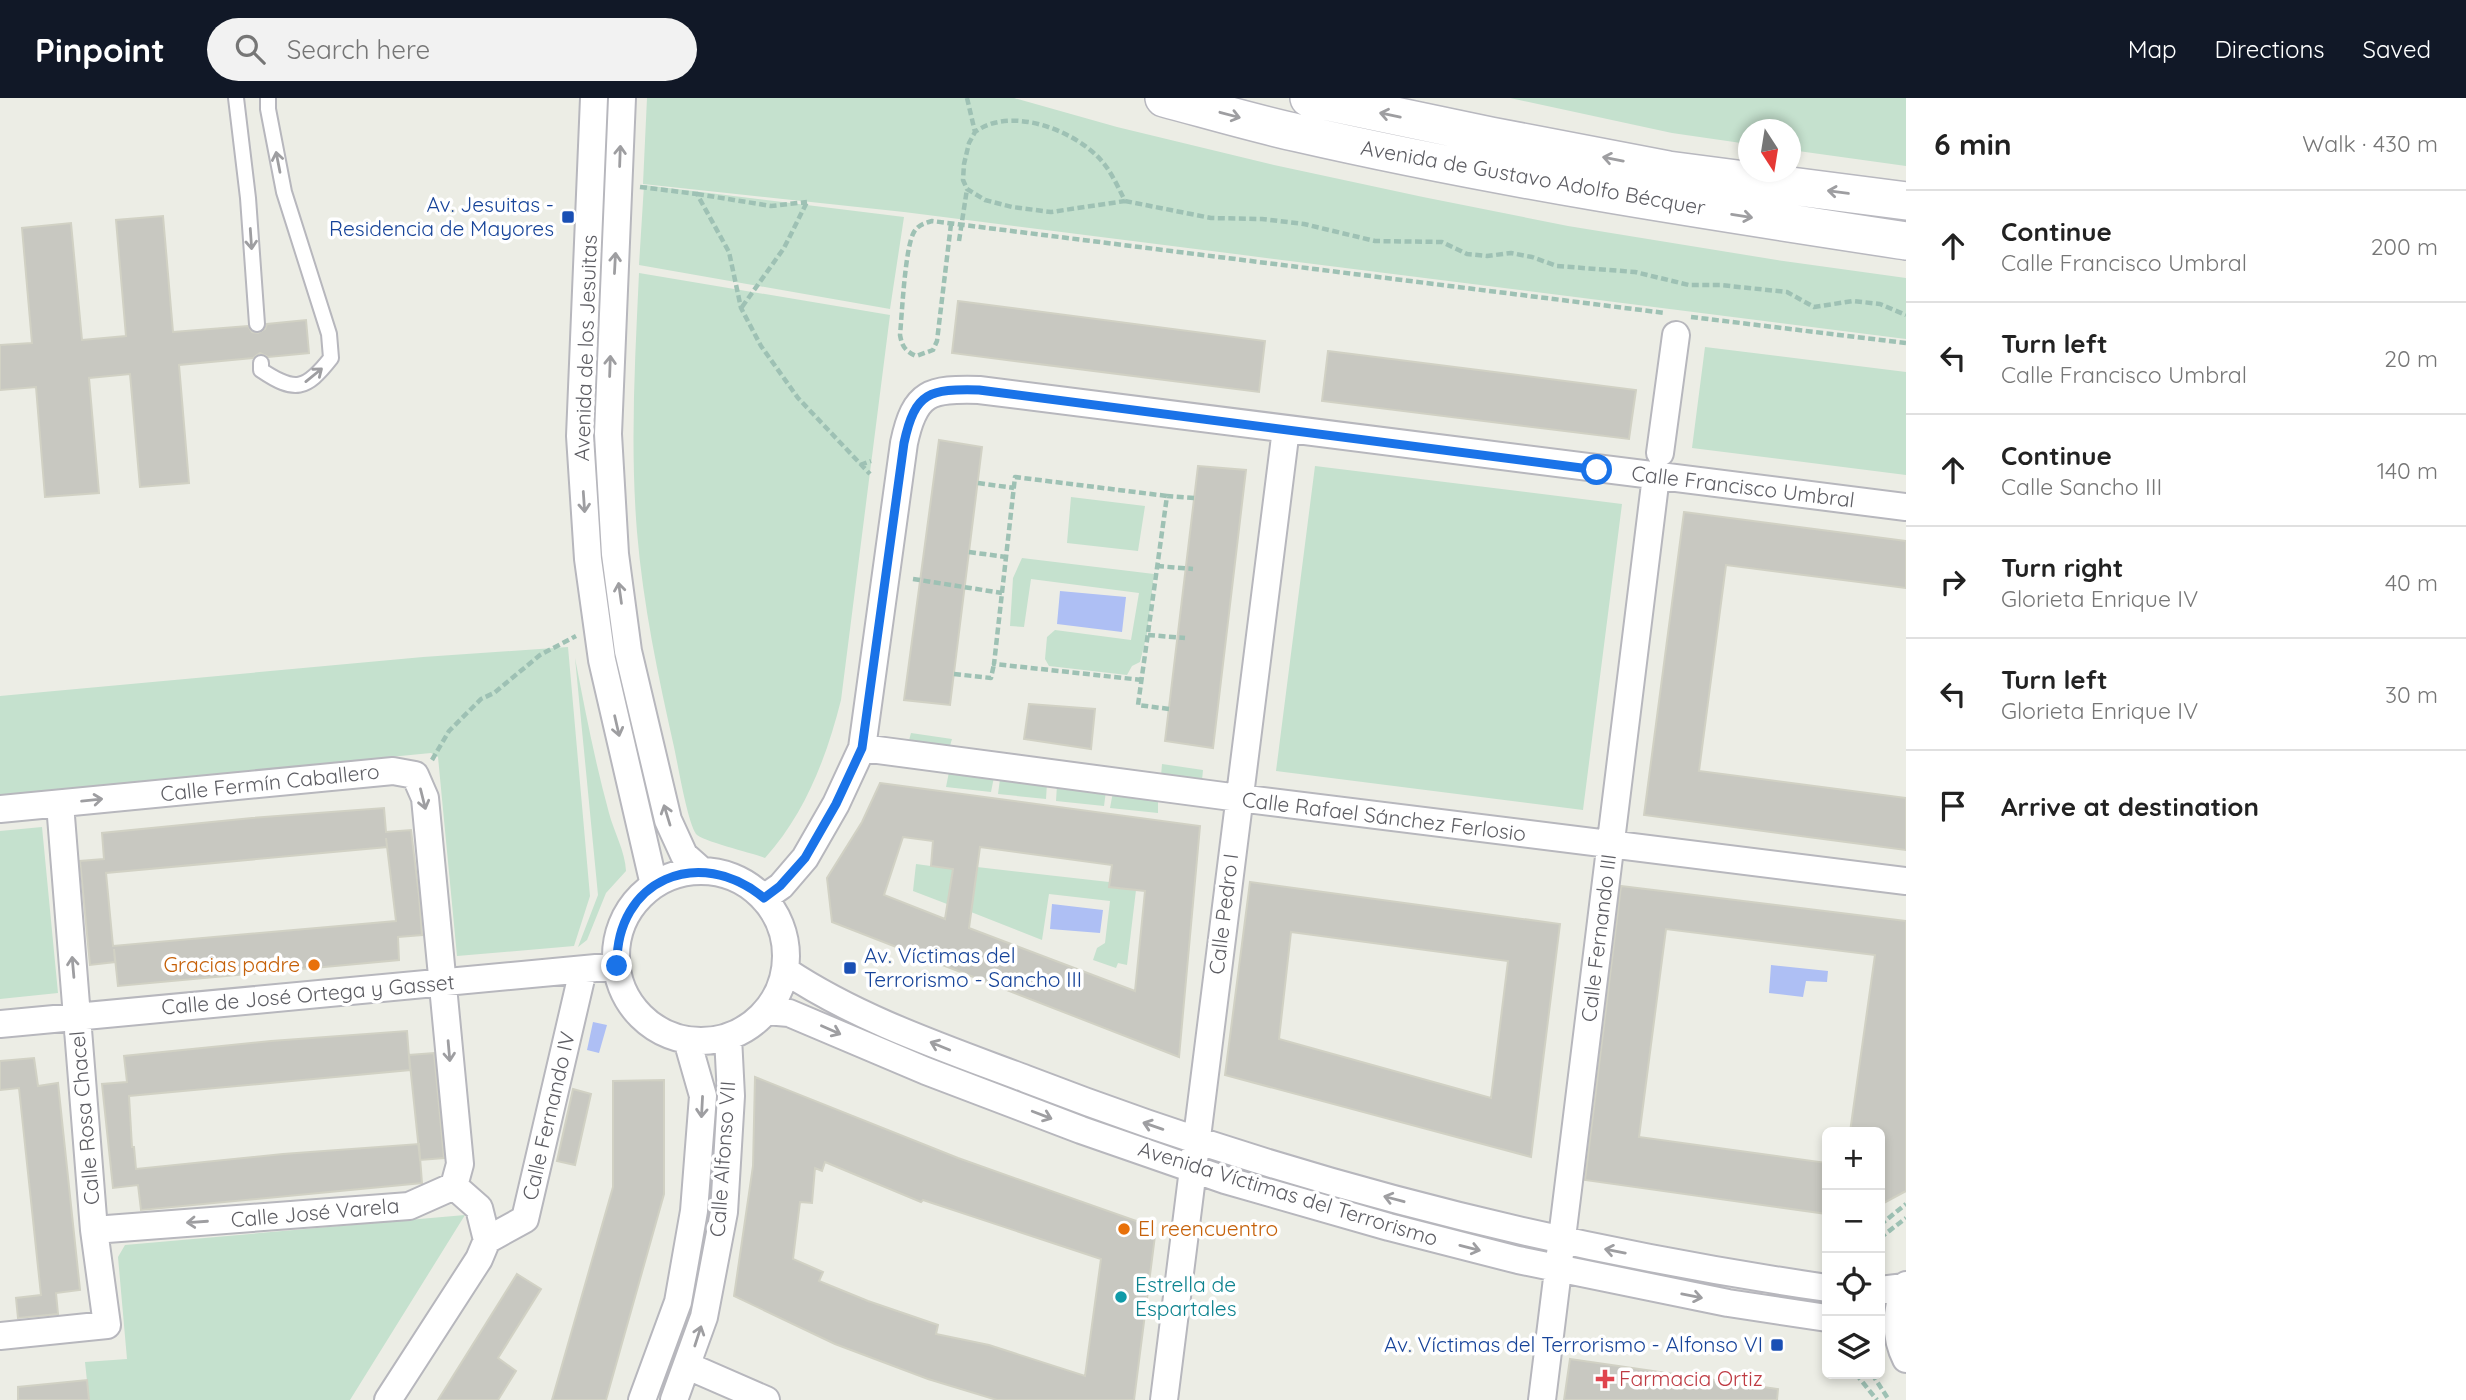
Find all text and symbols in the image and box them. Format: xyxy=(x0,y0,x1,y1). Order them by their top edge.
search box xyxy=(207,18,697,81)
text: Pinpoint xyxy=(35,29,165,70)
icon: search xyxy=(231,30,269,68)
text: Search here xyxy=(287,33,430,66)
text: Map xyxy=(2128,34,2177,64)
text: Directions xyxy=(2215,34,2325,64)
text: Saved xyxy=(2363,34,2431,64)
one-way arrow xyxy=(1379,108,1402,122)
one-way arrow xyxy=(1219,110,1241,123)
north arrow xyxy=(1738,119,1801,182)
text: 6 min xyxy=(1934,125,2012,163)
text: Walk · 430 m xyxy=(2302,129,2438,158)
street label: Avenida de Gustavo Adolfo Bécquer xyxy=(1359,134,1708,220)
one-way arrow xyxy=(613,145,626,168)
one-way arrow xyxy=(271,151,284,174)
one-way arrow xyxy=(1602,152,1625,166)
one-way arrow xyxy=(1827,186,1850,199)
place label: Av. Jesuitas - Residencia de Mayores xyxy=(329,191,554,241)
marker: Av. Jesuitas - Residencia de Mayores xyxy=(560,209,576,225)
one-way arrow xyxy=(1730,210,1753,223)
text: Continue xyxy=(2001,215,2112,248)
one-way arrow xyxy=(245,227,258,250)
icon: ahead xyxy=(1934,227,1972,265)
text: 200 m xyxy=(2371,232,2438,261)
street label: Avenida de los Jesuitas xyxy=(568,234,602,462)
text: Calle Francisco Umbral xyxy=(2001,248,2247,277)
one-way arrow xyxy=(608,252,621,275)
text: Turn left xyxy=(2001,327,2108,360)
icon: left xyxy=(1934,339,1972,377)
text: 20 m xyxy=(2384,344,2438,373)
one-way arrow xyxy=(604,354,617,377)
text: Calle Francisco Umbral xyxy=(2001,360,2247,389)
one-way arrow xyxy=(305,367,323,382)
text: Continue xyxy=(2001,439,2112,472)
icon: ahead xyxy=(1934,451,1972,489)
route start xyxy=(1581,454,1612,485)
text: 140 m xyxy=(2377,456,2438,485)
street label: Calle Francisco Umbral xyxy=(1630,459,1856,513)
text: Calle Sancho III xyxy=(2001,472,2162,501)
one-way arrow xyxy=(578,490,591,513)
text: Turn right xyxy=(2001,551,2123,584)
icon: right xyxy=(1934,563,1972,601)
text: 40 m xyxy=(2385,568,2438,597)
one-way arrow xyxy=(613,582,626,604)
text: Glorieta Enrique IV xyxy=(2001,584,2198,613)
text: Turn left xyxy=(2001,663,2108,696)
icon: left xyxy=(1934,675,1972,713)
text: 30 m xyxy=(2385,680,2438,709)
text: Glorieta Enrique IV xyxy=(2001,696,2198,725)
one-way arrow xyxy=(611,715,624,737)
street label: Calle Fermín Caballero xyxy=(159,758,381,806)
street label: Calle Rafael Sánchez Ferlosio xyxy=(1241,786,1528,846)
icon: arrive xyxy=(1934,787,1972,825)
one-way arrow xyxy=(417,788,430,810)
text: Arrive at destination xyxy=(2001,790,2259,823)
one-way arrow xyxy=(81,794,103,807)
one-way arrow xyxy=(660,804,672,826)
street label: Calle Pedro I xyxy=(1203,852,1243,976)
street label: Calle Fernando III xyxy=(1575,852,1621,1023)
place label: Av. Víctimas del Terrorismo - Sancho III xyxy=(864,942,1082,992)
route end xyxy=(601,950,632,981)
place label: Gracias padre xyxy=(164,951,300,977)
one-way arrow xyxy=(66,956,79,978)
marker: Gracias padre xyxy=(306,957,322,973)
marker: Av. Víctimas del Terrorismo - Sancho III xyxy=(842,960,858,976)
street label: Calle de José Ortega y Gasset xyxy=(160,968,456,1020)
one-way arrow xyxy=(820,1025,841,1038)
street label: Calle Fernando IV xyxy=(516,1029,580,1203)
street label: Calle Rosa Chacel xyxy=(63,1030,105,1206)
one-way arrow xyxy=(443,1039,456,1061)
one-way arrow xyxy=(929,1039,951,1052)
street label: Calle Alfonso VII xyxy=(704,1080,740,1238)
one-way arrow xyxy=(695,1095,708,1118)
one-way arrow xyxy=(1031,1110,1053,1123)
one-way arrow xyxy=(1142,1119,1164,1131)
map controls xyxy=(1822,1127,1885,1379)
button: + xyxy=(1822,1127,1885,1190)
street label: Avenida Víctimas del Terrorismo xyxy=(1135,1135,1441,1251)
button: − xyxy=(1822,1190,1885,1253)
one-way arrow xyxy=(1383,1191,1405,1204)
street label: Calle José Varela xyxy=(230,1192,400,1232)
place label: El reencuentro xyxy=(1138,1215,1278,1241)
one-way arrow xyxy=(186,1216,208,1229)
marker: El reencuentro xyxy=(1116,1221,1132,1237)
one-way arrow xyxy=(1458,1242,1481,1255)
one-way arrow xyxy=(1604,1243,1627,1257)
button: locate xyxy=(1822,1253,1885,1316)
place label: Estrella de Espartales xyxy=(1135,1271,1237,1321)
marker: Estrella de Espartales xyxy=(1113,1289,1129,1305)
one-way arrow xyxy=(1680,1290,1703,1303)
button: layers xyxy=(1822,1316,1885,1379)
one-way arrow xyxy=(692,1325,705,1347)
place label: Av. Víctimas del Terrorismo - Alfonso VI xyxy=(1384,1331,1763,1357)
marker: Av. Víctimas del Terrorismo - Alfonso VI xyxy=(1769,1337,1785,1353)
place label: Farmacia Ortiz xyxy=(1619,1365,1763,1391)
marker: Farmacia Ortiz xyxy=(1597,1371,1613,1387)

